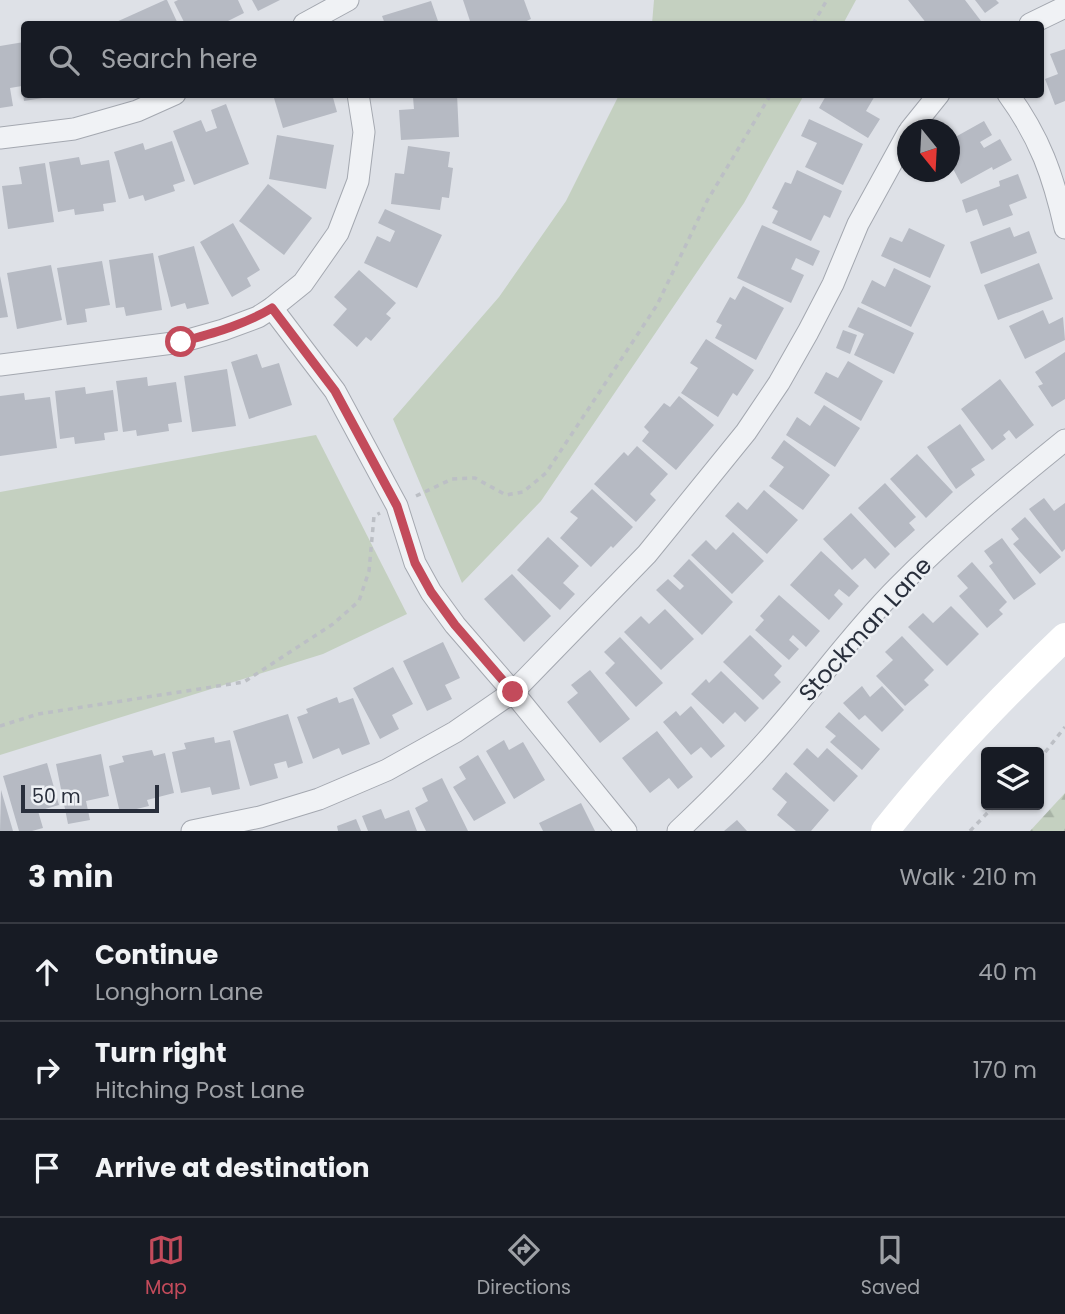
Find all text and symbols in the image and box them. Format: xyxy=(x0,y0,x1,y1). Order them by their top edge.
search box xyxy=(21,21,1044,98)
icon: search xyxy=(45,41,83,79)
text: Search here xyxy=(101,41,258,77)
north arrow xyxy=(897,119,960,182)
route start xyxy=(165,326,196,357)
street label: Stockman Lane xyxy=(791,549,939,709)
route end xyxy=(497,676,528,707)
map controls xyxy=(981,747,1044,810)
button: layers xyxy=(981,747,1044,810)
scale bar xyxy=(21,782,159,814)
text: 50 m xyxy=(32,783,81,810)
text: 3 min xyxy=(28,855,113,898)
text: Walk · 210 m xyxy=(899,861,1037,893)
text: Continue xyxy=(95,937,218,973)
icon: ahead xyxy=(28,953,66,991)
text: 40 m xyxy=(978,956,1037,988)
text: Longhorn Lane xyxy=(95,976,263,1008)
text: Turn right xyxy=(95,1035,227,1071)
icon: right xyxy=(28,1051,66,1089)
text: 170 m xyxy=(973,1054,1037,1086)
text: Hitching Post Lane xyxy=(95,1074,305,1106)
icon: arrive xyxy=(28,1149,66,1187)
text: Arrive at destination xyxy=(95,1150,370,1186)
tab: Map xyxy=(145,1231,187,1302)
tab: Directions xyxy=(477,1231,571,1302)
tab: Saved xyxy=(861,1231,920,1302)

